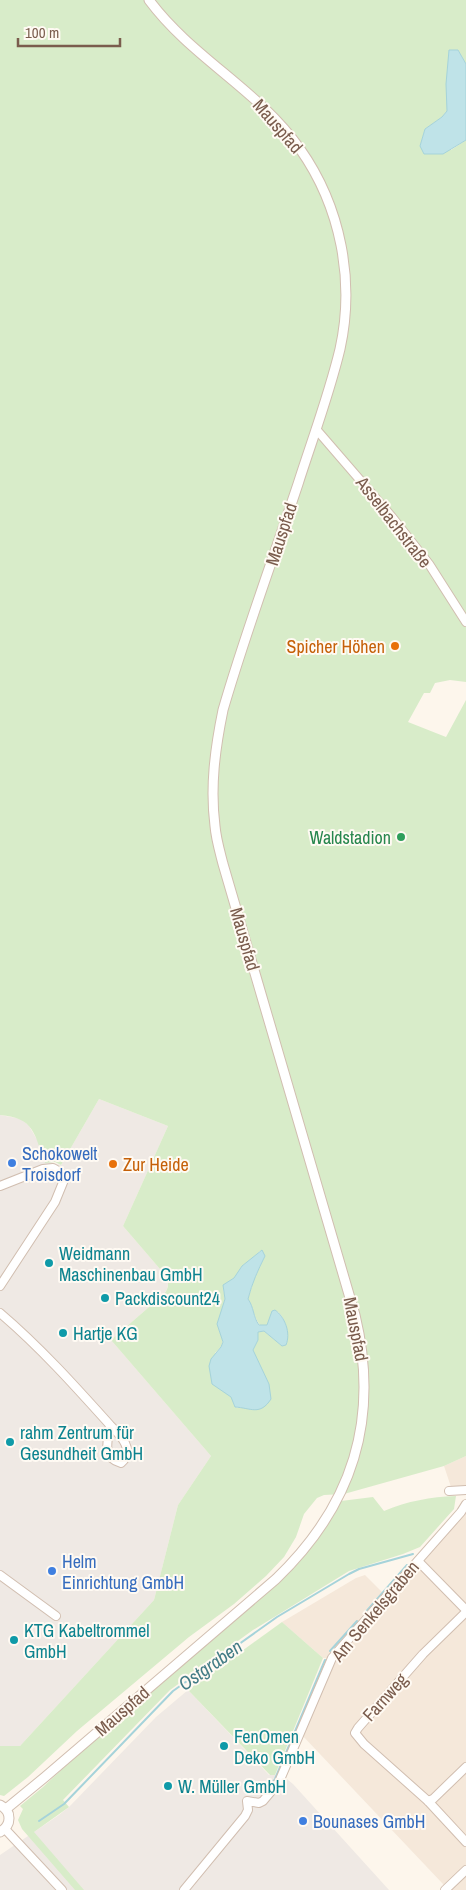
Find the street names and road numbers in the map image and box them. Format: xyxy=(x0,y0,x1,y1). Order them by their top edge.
street label: Mauspfad xyxy=(247,93,309,159)
street label: Asselbachstraße xyxy=(350,470,438,573)
street label: Mauspfad xyxy=(259,499,303,569)
street label: Mauspfad xyxy=(224,904,266,974)
street label: Mauspfad xyxy=(338,1295,374,1363)
street label: Am Senkelsgraben xyxy=(325,1555,425,1668)
street label: Farnweg xyxy=(357,1667,414,1726)
street label: Mauspfad xyxy=(89,1680,155,1742)

